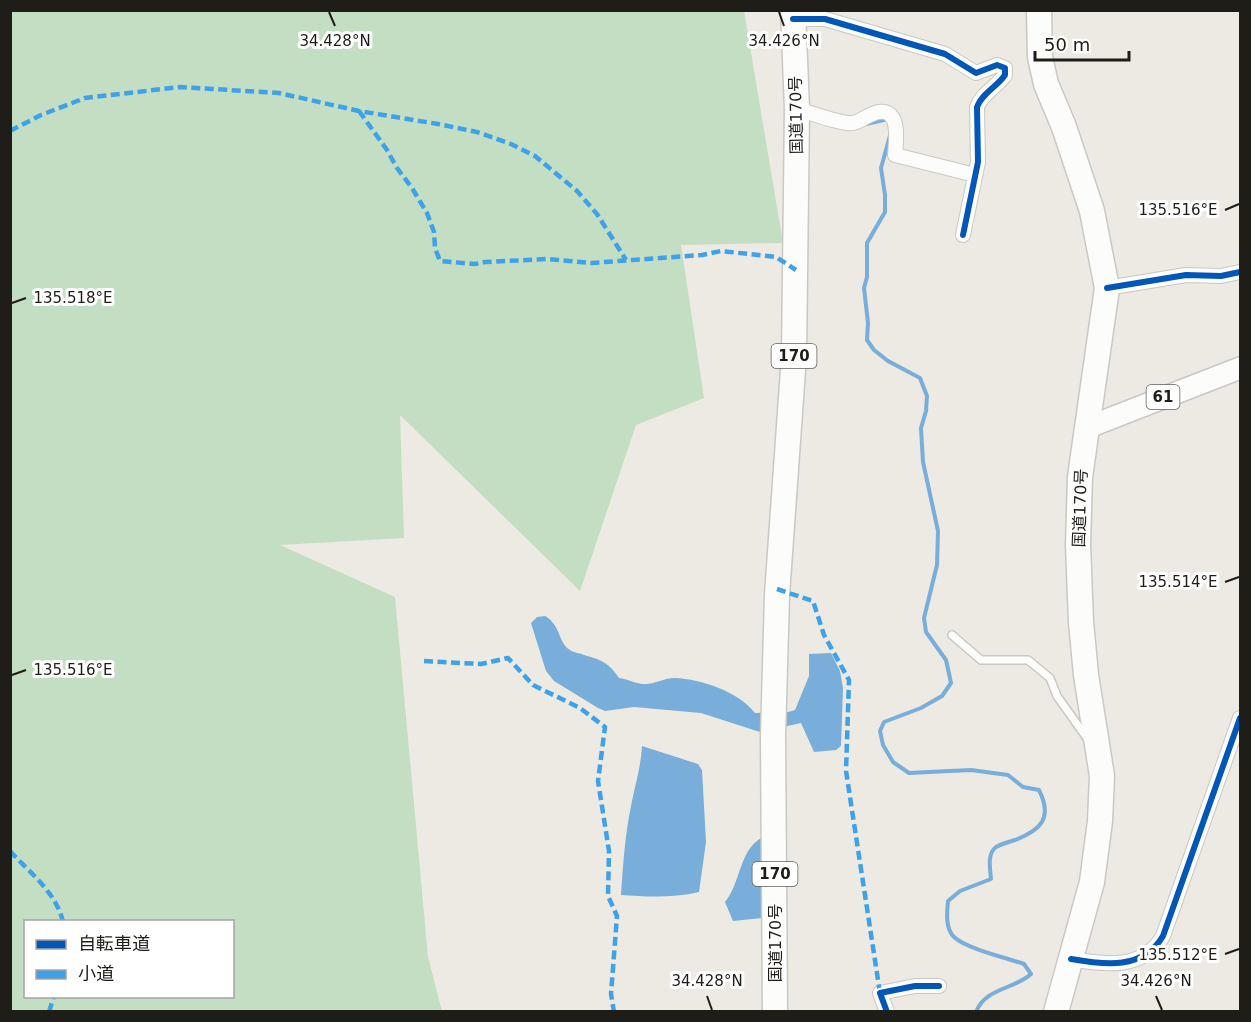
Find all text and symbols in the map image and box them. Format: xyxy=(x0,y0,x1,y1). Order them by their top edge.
scale bar xyxy=(1035,24,1130,62)
text: 34.428°N xyxy=(299,32,371,50)
text: 34.426°N xyxy=(748,32,820,50)
text: 50 m xyxy=(1044,34,1090,55)
street label: 国道170号 xyxy=(786,76,806,154)
text: 135.516°E xyxy=(1138,201,1218,219)
text: 135.518°E xyxy=(33,289,113,307)
road number: 170 xyxy=(772,344,816,368)
road number: 61 xyxy=(1146,385,1180,409)
street label: 国道170号 xyxy=(1069,468,1091,548)
text: 135.514°E xyxy=(1138,573,1218,591)
text: 135.516°E xyxy=(33,661,113,679)
road number: 170 xyxy=(752,862,798,886)
street label: 国道170号 xyxy=(766,904,785,982)
legend xyxy=(24,920,234,998)
text: 自転車道 xyxy=(78,933,150,954)
text: 135.512°E xyxy=(1138,946,1218,964)
text: 小道 xyxy=(78,963,114,984)
text: 34.428°N xyxy=(671,972,743,990)
text: 34.426°N xyxy=(1120,972,1192,990)

